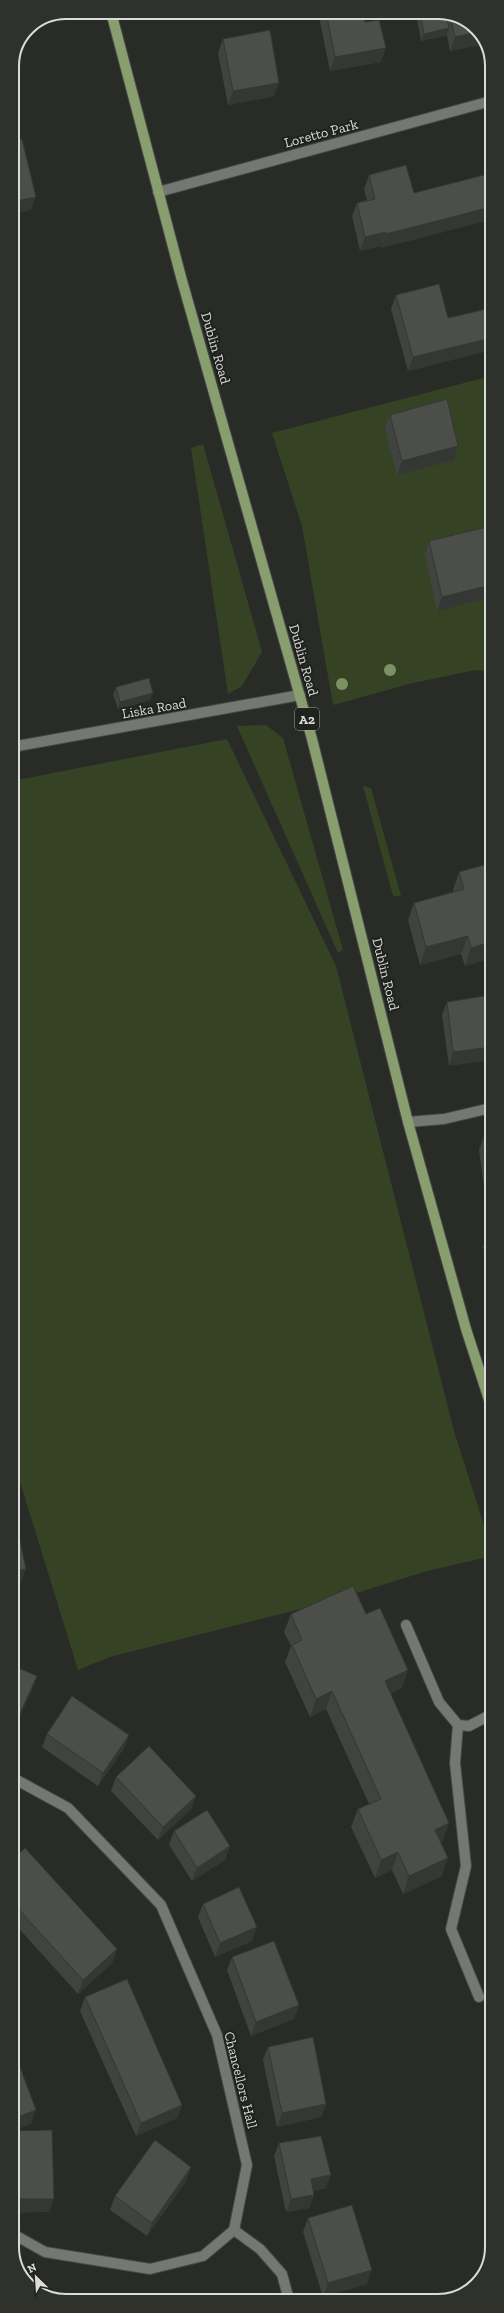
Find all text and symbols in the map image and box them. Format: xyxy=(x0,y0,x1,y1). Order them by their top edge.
street label: Loretto Park xyxy=(282,115,361,152)
street label: Dublin Road xyxy=(197,310,234,386)
street label: Dublin Road xyxy=(285,622,322,698)
street label: Liska Road xyxy=(121,694,188,723)
road number: A2 xyxy=(295,708,319,730)
street label: Dublin Road xyxy=(368,936,403,1012)
street label: Chancellors Hall xyxy=(220,2030,261,2131)
north arrow xyxy=(16,2257,56,2297)
text: N xyxy=(25,2260,39,2276)

